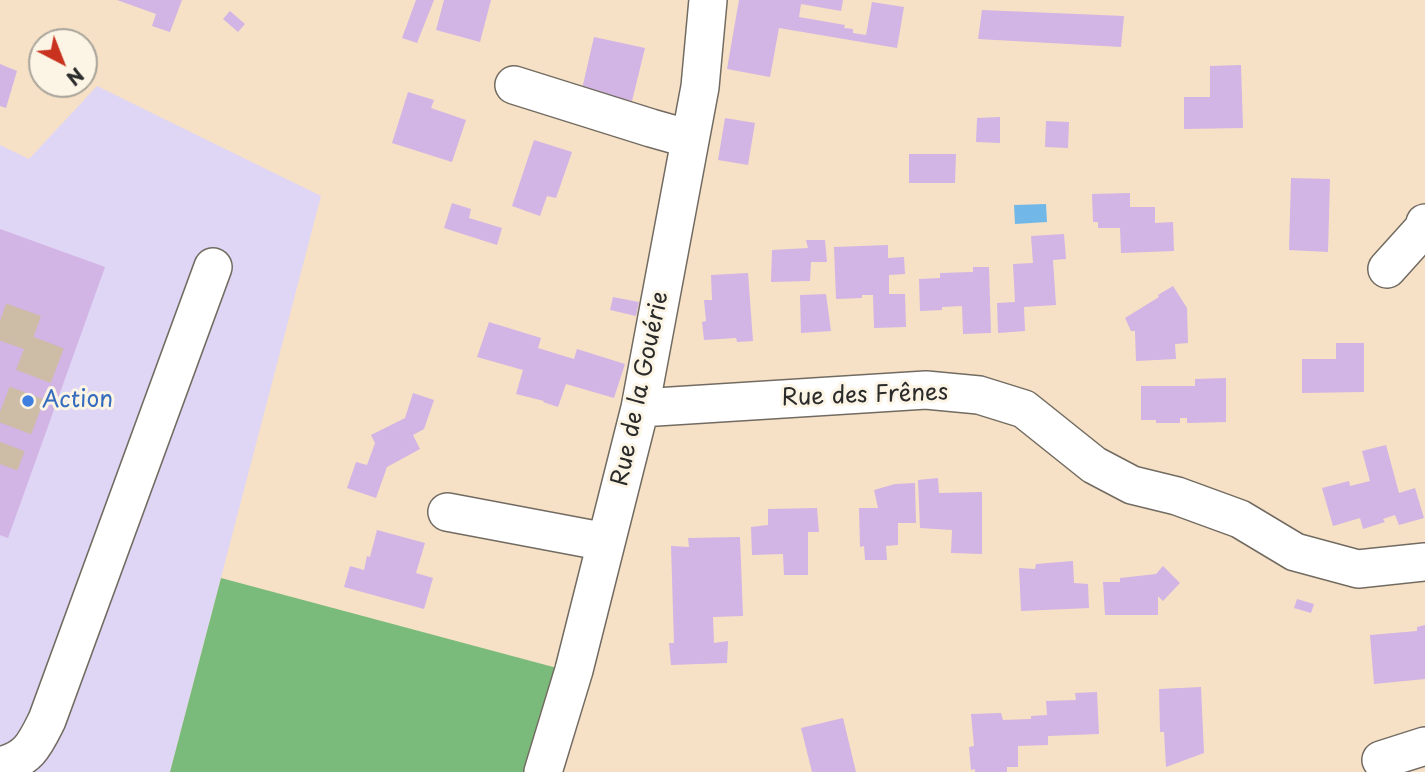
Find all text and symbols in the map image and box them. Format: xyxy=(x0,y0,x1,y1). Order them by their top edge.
north arrow xyxy=(28,28,98,98)
text: N xyxy=(61,62,91,93)
street label: Rue de la Gouérie xyxy=(607,289,675,489)
street label: Rue des Frênes xyxy=(781,379,949,413)
place label: Action xyxy=(42,387,113,415)
marker: Action xyxy=(20,393,36,409)

